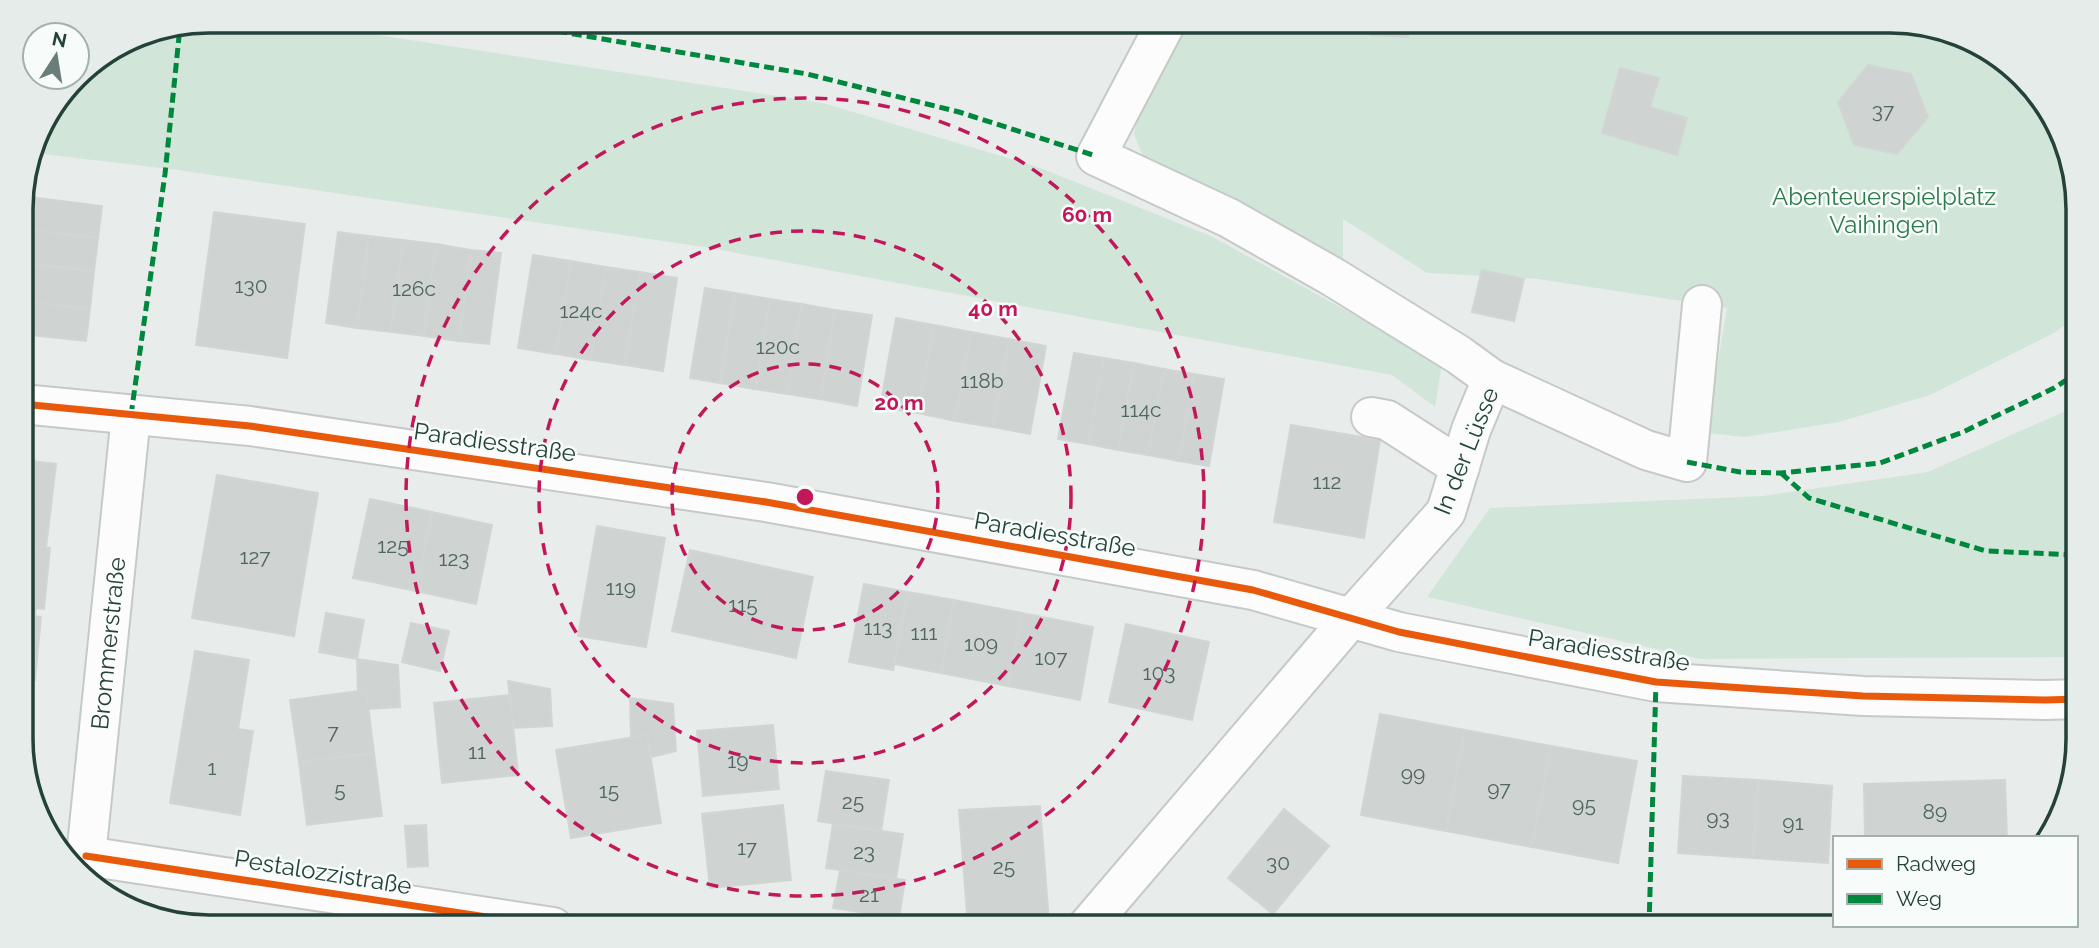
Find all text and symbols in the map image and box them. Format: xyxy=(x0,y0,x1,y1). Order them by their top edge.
north arrow xyxy=(21,21,91,91)
text: N xyxy=(50,27,69,52)
house number: 37 xyxy=(1872,98,1895,123)
park label: Abenteuerspielplatz Vaihingen xyxy=(1772,182,1996,239)
text: 60 m xyxy=(1062,202,1112,227)
house number: 130 xyxy=(234,273,268,298)
house number: 126c xyxy=(392,276,436,301)
text: 40 m xyxy=(968,296,1018,321)
house number: 124c xyxy=(560,298,602,323)
house number: 120c xyxy=(756,334,800,359)
house number: 118b xyxy=(960,368,1004,393)
street label: In der Lüsse xyxy=(1427,383,1505,519)
text: 20 m xyxy=(874,390,924,415)
house number: 114c xyxy=(1121,397,1161,422)
street label: Paradiesstraße xyxy=(412,416,578,468)
house number: 112 xyxy=(1313,469,1341,494)
centre of rings xyxy=(793,485,817,509)
street label: Paradiesstraße xyxy=(972,506,1138,562)
house number: 125 xyxy=(377,533,409,558)
house number: 127 xyxy=(239,544,271,569)
house number: 123 xyxy=(438,546,470,571)
street label: Brommerstraße xyxy=(84,556,131,731)
house number: 119 xyxy=(606,575,636,600)
house number: 115 xyxy=(728,592,758,617)
house number: 113 xyxy=(863,615,893,640)
house number: 111 xyxy=(911,620,937,645)
street label: Paradiesstraße xyxy=(1526,623,1692,677)
house number: 109 xyxy=(964,631,998,656)
house number: 107 xyxy=(1035,645,1068,670)
house number: 103 xyxy=(1142,660,1176,685)
house number: 7 xyxy=(327,719,339,744)
house number: 11 xyxy=(468,739,486,764)
house number: 19 xyxy=(727,748,749,773)
house number: 1 xyxy=(208,755,217,780)
house number: 99 xyxy=(1401,761,1425,786)
house number: 97 xyxy=(1487,776,1511,801)
house number: 5 xyxy=(334,777,346,802)
house number: 15 xyxy=(599,778,619,803)
house number: 25 xyxy=(842,789,864,814)
house number: 95 xyxy=(1572,792,1596,817)
house number: 89 xyxy=(1923,799,1947,824)
house number: 93 xyxy=(1706,805,1730,830)
house number: 91 xyxy=(1782,810,1804,835)
house number: 17 xyxy=(737,835,758,860)
legend xyxy=(1833,836,2078,927)
house number: 23 xyxy=(853,839,875,864)
street label: Pestalozzistraße xyxy=(232,844,414,900)
house number: 30 xyxy=(1266,850,1290,875)
text: Radweg xyxy=(1896,851,1976,876)
house number: 25 xyxy=(993,854,1015,879)
house number: 21 xyxy=(859,882,879,907)
text: Weg xyxy=(1896,886,1942,911)

